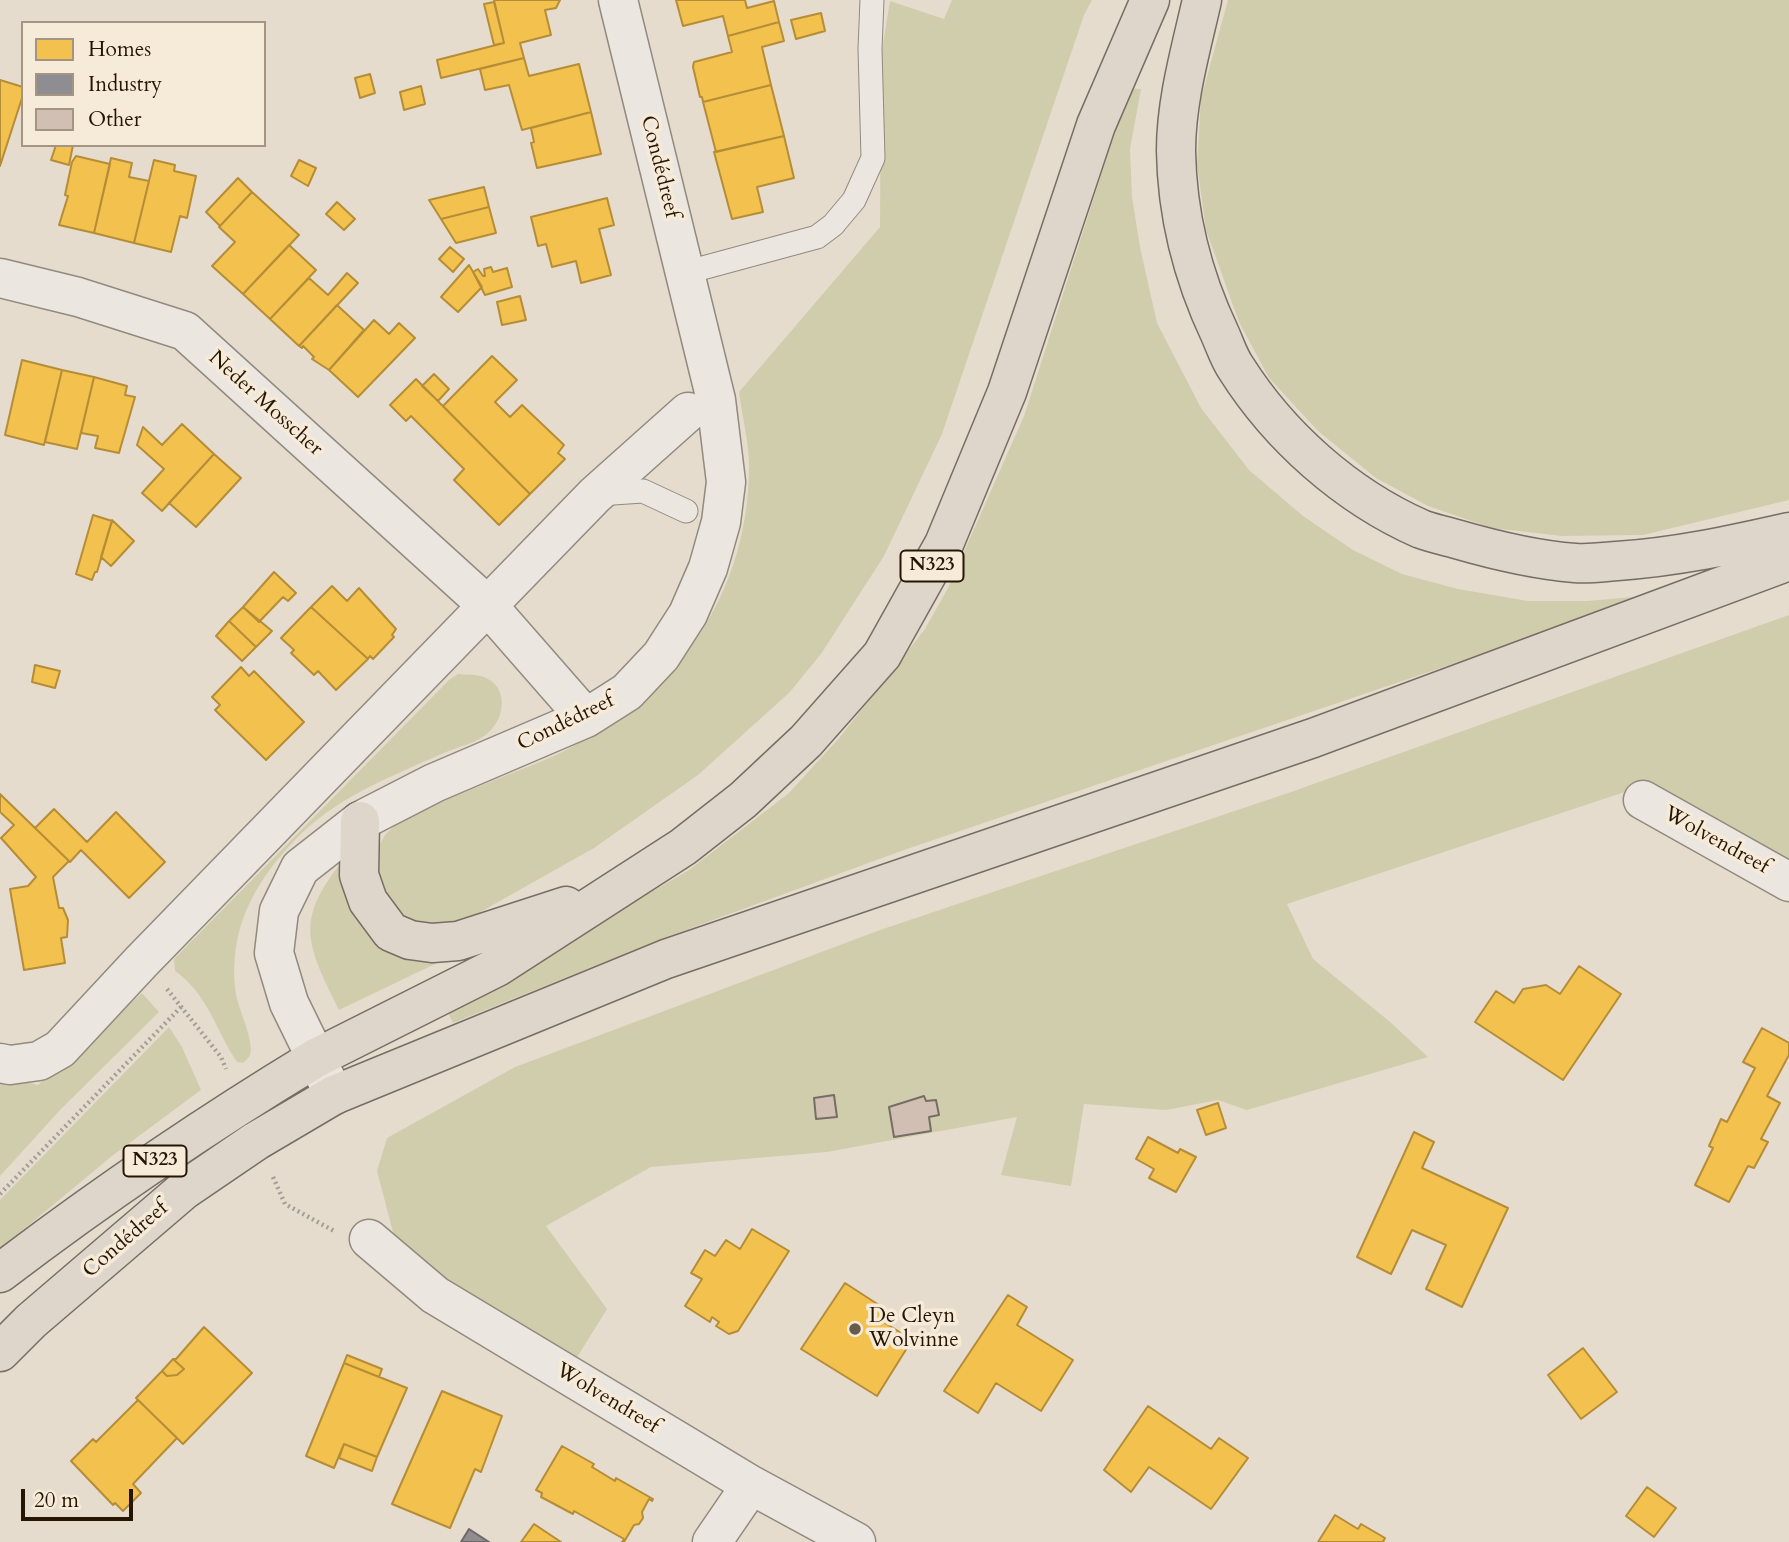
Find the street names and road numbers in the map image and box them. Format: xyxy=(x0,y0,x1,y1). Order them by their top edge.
street label: Condédreef xyxy=(634,113,684,221)
street label: Neder Mosscher xyxy=(203,346,327,462)
road number: N323 xyxy=(900,551,964,582)
street label: Condédreef xyxy=(514,689,618,757)
street label: Wolvendreef xyxy=(1659,802,1773,880)
road number: N323 xyxy=(124,1146,186,1176)
street label: Condédreef xyxy=(78,1196,174,1284)
street label: Wolvendreef xyxy=(551,1358,663,1440)

